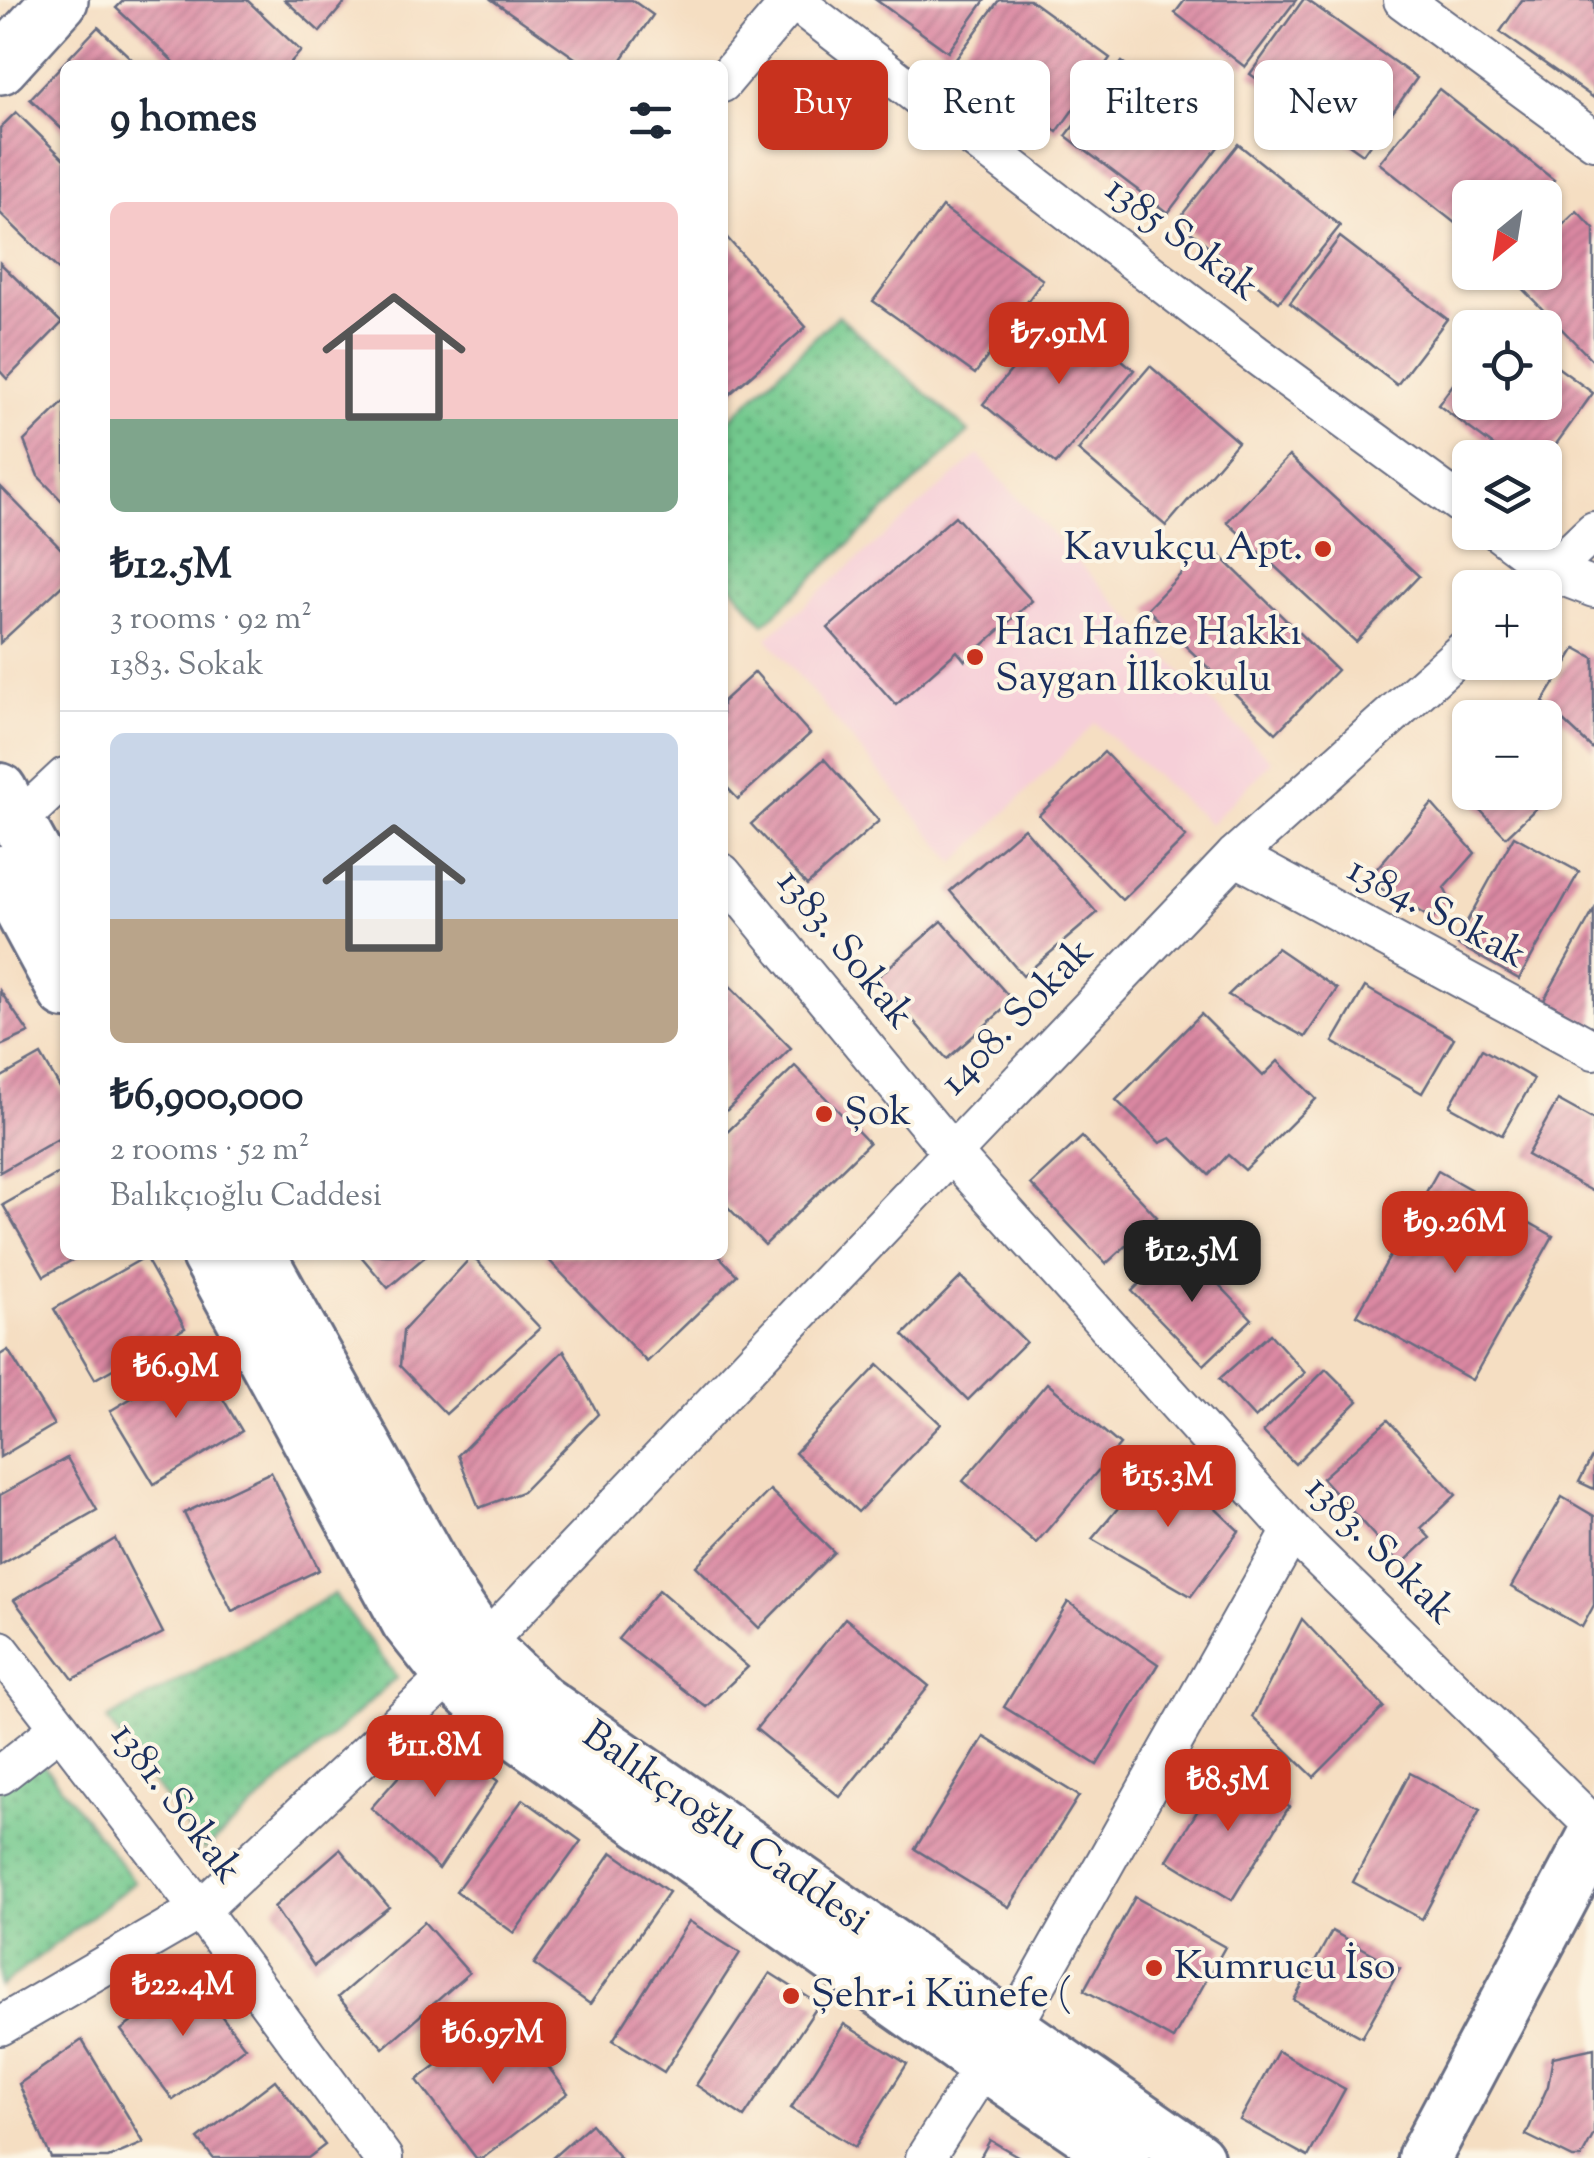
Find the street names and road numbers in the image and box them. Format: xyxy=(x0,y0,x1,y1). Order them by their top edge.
street label: 1385 Sokak xyxy=(1092,163,1270,317)
street label: 1384. Sokak xyxy=(1336,843,1536,985)
street label: 1383. Sokak xyxy=(761,857,927,1043)
street label: 1408. Sokak xyxy=(928,926,1108,1110)
street label: 1383. Sokak xyxy=(1291,1463,1467,1639)
street label: Balıkçıoğlu Caddesi xyxy=(569,1709,881,1951)
street label: 1381. Sokak xyxy=(95,1711,255,1897)

